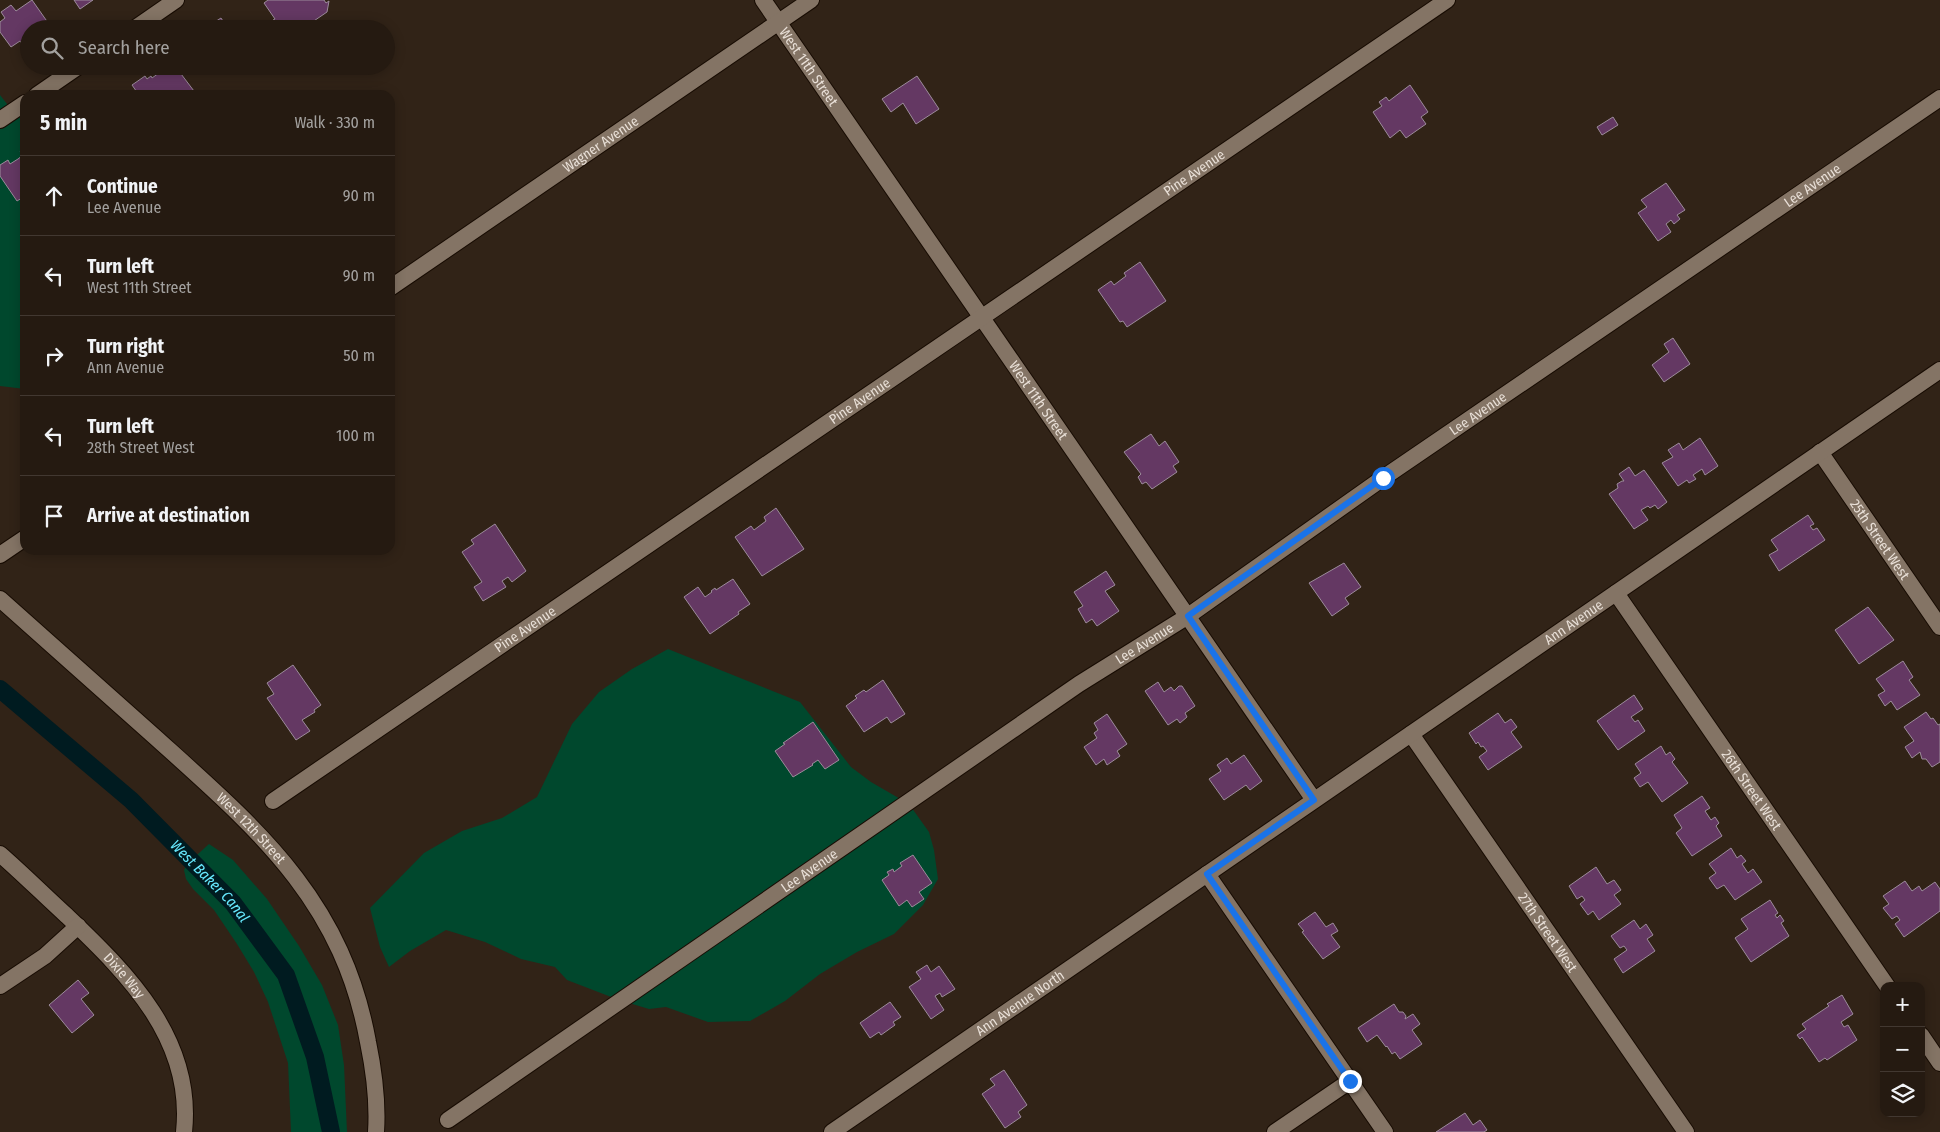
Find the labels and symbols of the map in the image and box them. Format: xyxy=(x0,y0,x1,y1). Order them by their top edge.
street label: West 11th Street xyxy=(776,24,842,110)
street label: Wagner Avenue xyxy=(560,113,642,176)
street label: Pine Avenue xyxy=(1160,146,1228,200)
street label: Lee Avenue xyxy=(1781,160,1844,211)
street label: West 11th Street xyxy=(1005,358,1071,443)
street label: Pine Avenue xyxy=(826,374,894,428)
street label: Lee Avenue xyxy=(1446,388,1510,439)
route start xyxy=(1372,467,1395,490)
street label: 25th Street West xyxy=(1846,496,1913,583)
street label: Ann Avenue xyxy=(1541,596,1607,649)
street label: Pine Avenue xyxy=(491,603,559,656)
street label: Lee Avenue xyxy=(1112,619,1177,668)
street label: 26th Street West xyxy=(1718,747,1785,834)
street label: West 12th Street xyxy=(213,789,289,868)
water label: West Baker Canal xyxy=(167,836,253,926)
street label: Lee Avenue xyxy=(778,845,841,896)
street label: 27th Street West xyxy=(1514,890,1581,976)
street label: Dixie Way xyxy=(100,949,149,1002)
street label: Ann Avenue North xyxy=(973,967,1068,1040)
route end xyxy=(1339,1070,1362,1093)

